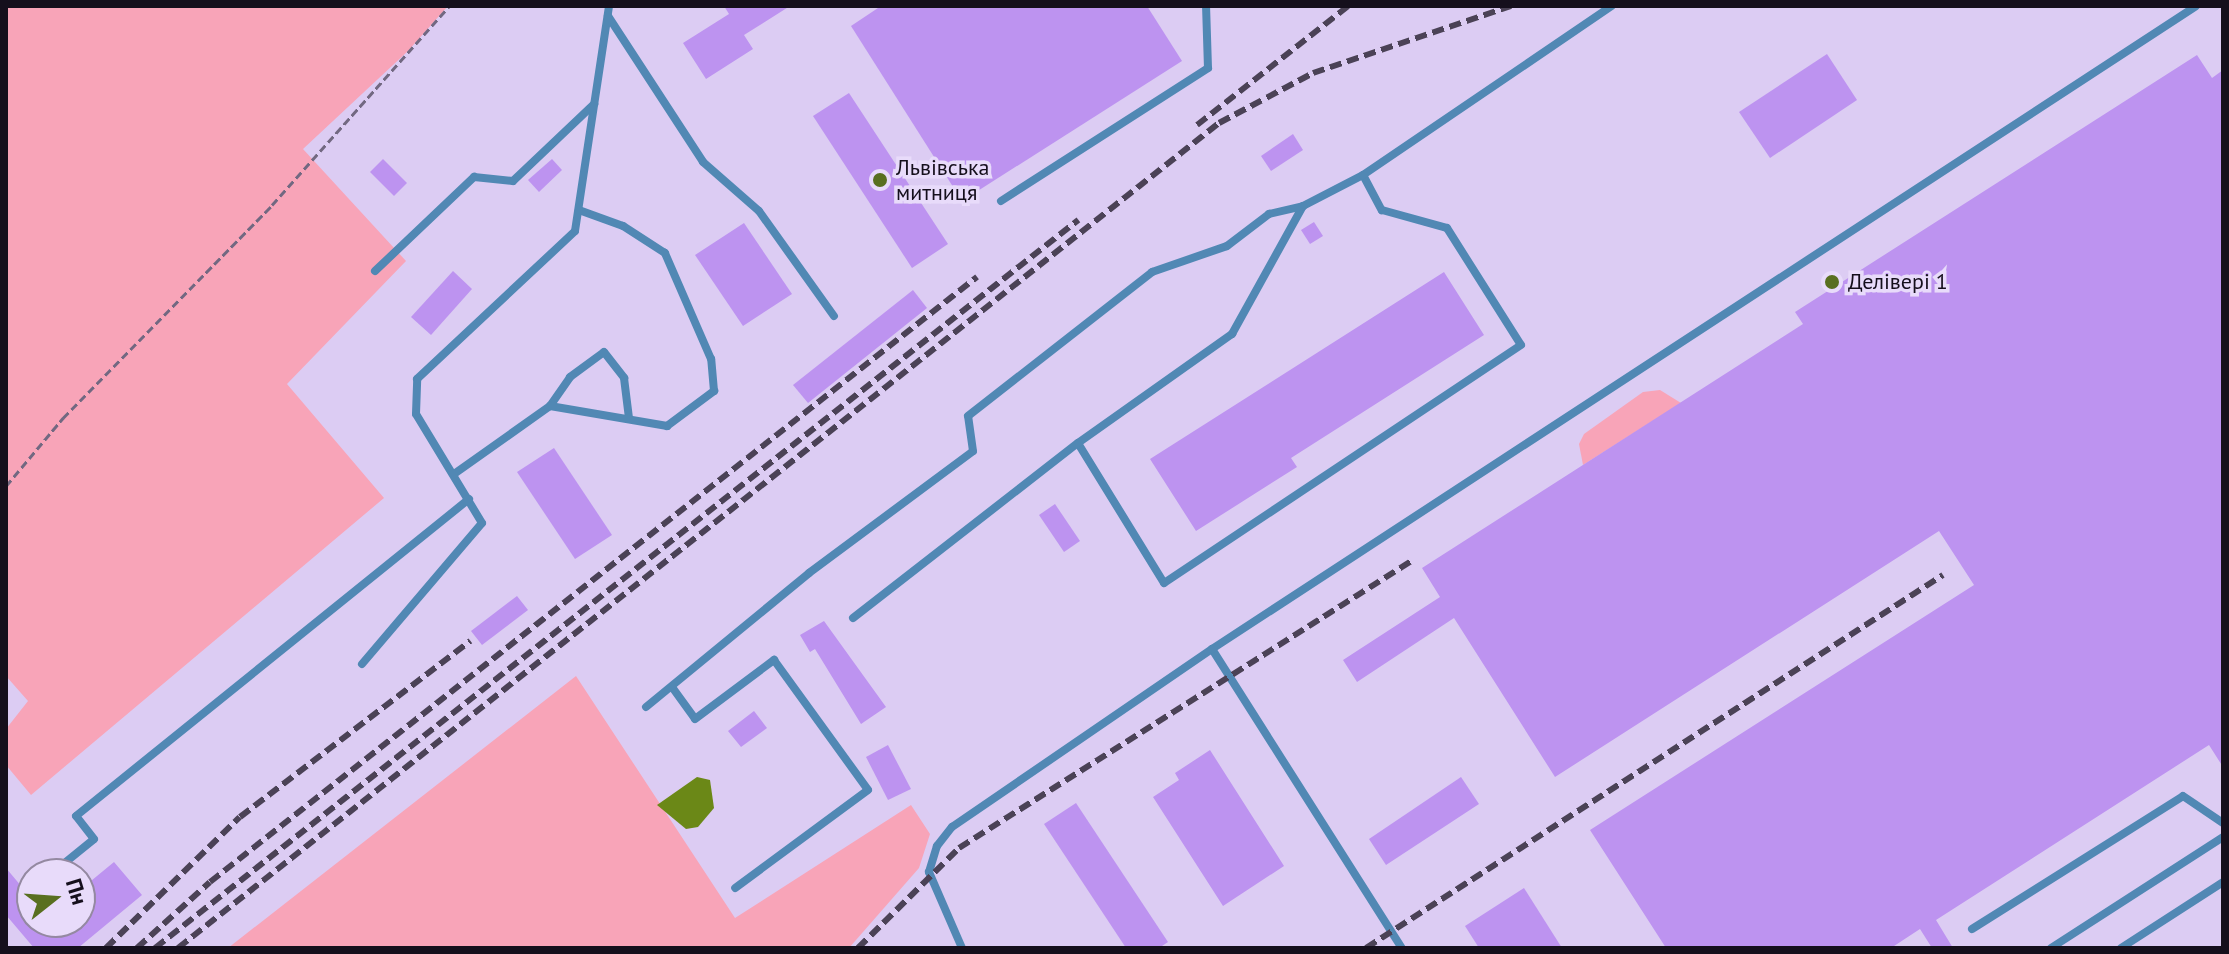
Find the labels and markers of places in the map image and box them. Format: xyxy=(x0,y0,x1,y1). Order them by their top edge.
place label: Львівська митниця xyxy=(896,154,989,206)
marker: Львівська митниця xyxy=(871,171,889,189)
place label: Делівері 1 xyxy=(1848,269,1948,295)
marker: Делівері 1 xyxy=(1823,273,1841,291)

